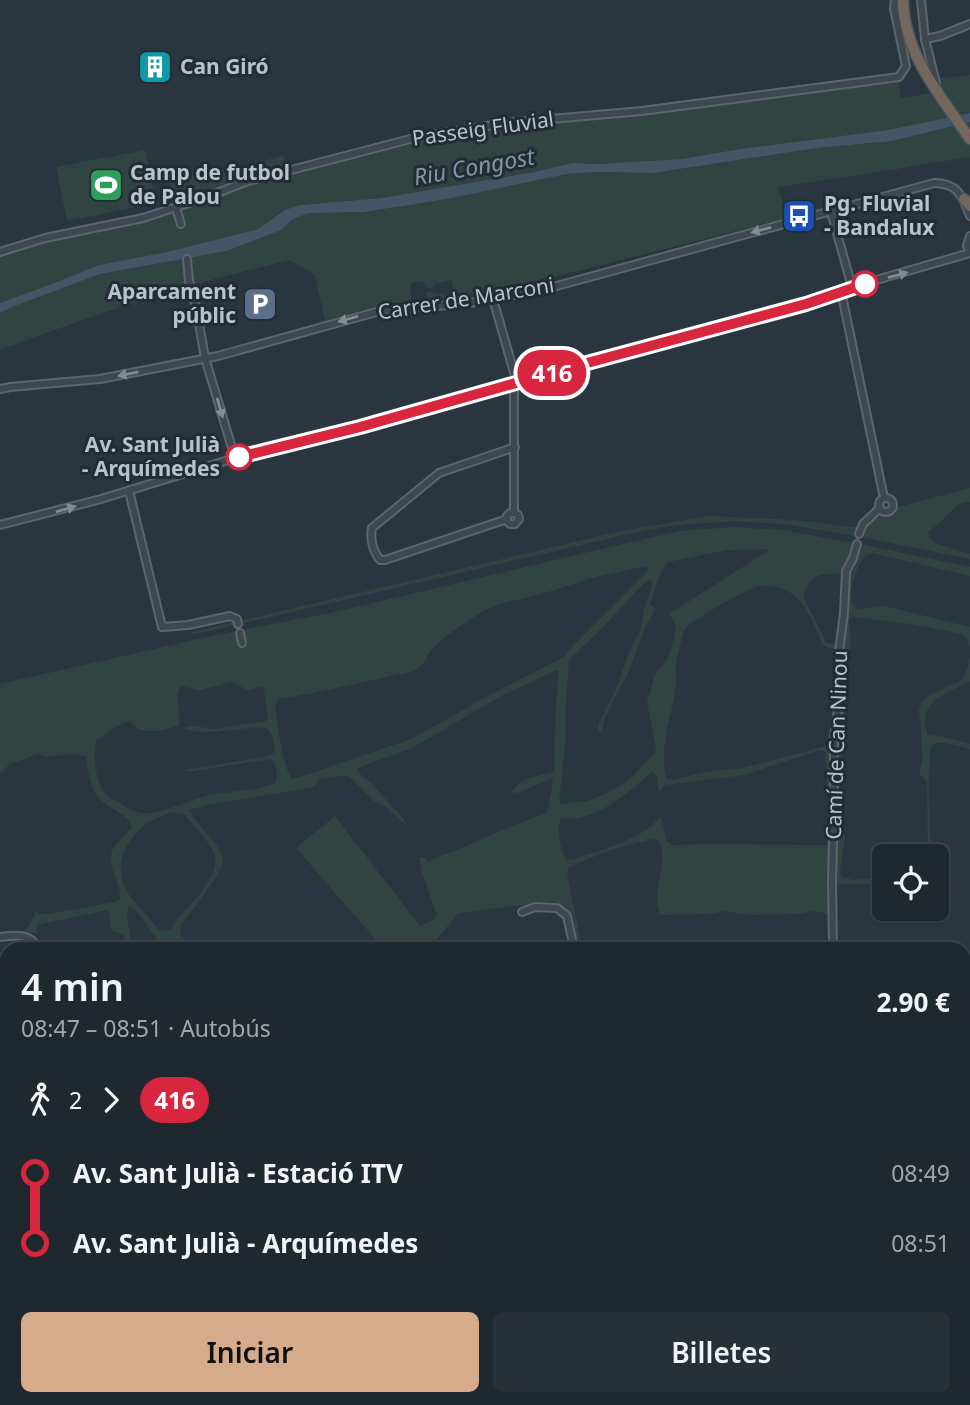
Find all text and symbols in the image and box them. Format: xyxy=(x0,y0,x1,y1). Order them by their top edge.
building icon: Can Giró xyxy=(136,48,174,86)
place label: Can Giró xyxy=(180,52,269,80)
street label: Passeig Fluvial xyxy=(410,104,556,152)
water label: Riu Congost xyxy=(411,139,538,192)
place label: Camp de futbol de Palou xyxy=(130,158,290,210)
sports icon: Camp de futbol de Palou xyxy=(87,166,125,204)
place label: Pg. Fluvial - Bandalux xyxy=(824,189,935,241)
bus stop icon: Pg. Fluvial - Bandalux xyxy=(780,197,818,235)
one-way arrow xyxy=(750,226,771,236)
one-way arrow xyxy=(887,269,909,280)
street label: Carrer de Marconi xyxy=(376,270,556,326)
unlabelled marker xyxy=(852,271,878,297)
place label: Aparcament públic xyxy=(107,277,236,329)
parking icon: Aparcament públic xyxy=(241,285,279,323)
one-way arrow xyxy=(337,314,359,325)
line badge: 416 xyxy=(512,350,592,396)
text: 416 xyxy=(531,356,573,389)
one-way arrow xyxy=(117,368,139,379)
one-way arrow xyxy=(215,398,225,419)
place label: Av. Sant Julià - Arquímedes xyxy=(82,430,220,482)
marker: Av. Sant Julià - Arquímedes xyxy=(226,444,252,470)
one-way arrow xyxy=(56,503,77,513)
street label: Camí de Can Ninou xyxy=(819,650,853,840)
map controls xyxy=(872,844,949,921)
button: locate xyxy=(872,844,949,921)
text: 4 min xyxy=(21,960,124,1012)
text: 2.90 € xyxy=(876,984,950,1020)
text: 08:47 – 08:51 · Autobús xyxy=(21,1012,271,1044)
icon: walk xyxy=(21,1081,59,1119)
icon: forward xyxy=(92,1081,130,1119)
text: 416 xyxy=(154,1083,195,1116)
text: 2 xyxy=(69,1084,82,1116)
text: Av. Sant Julià - Estació ITV xyxy=(73,1155,403,1191)
text: 08:49 xyxy=(891,1157,950,1189)
text: Av. Sant Julià - Arquímedes xyxy=(73,1225,418,1261)
text: 08:51 xyxy=(891,1227,950,1259)
button: Iniciar xyxy=(21,1312,479,1392)
button: Billetes xyxy=(493,1312,950,1392)

